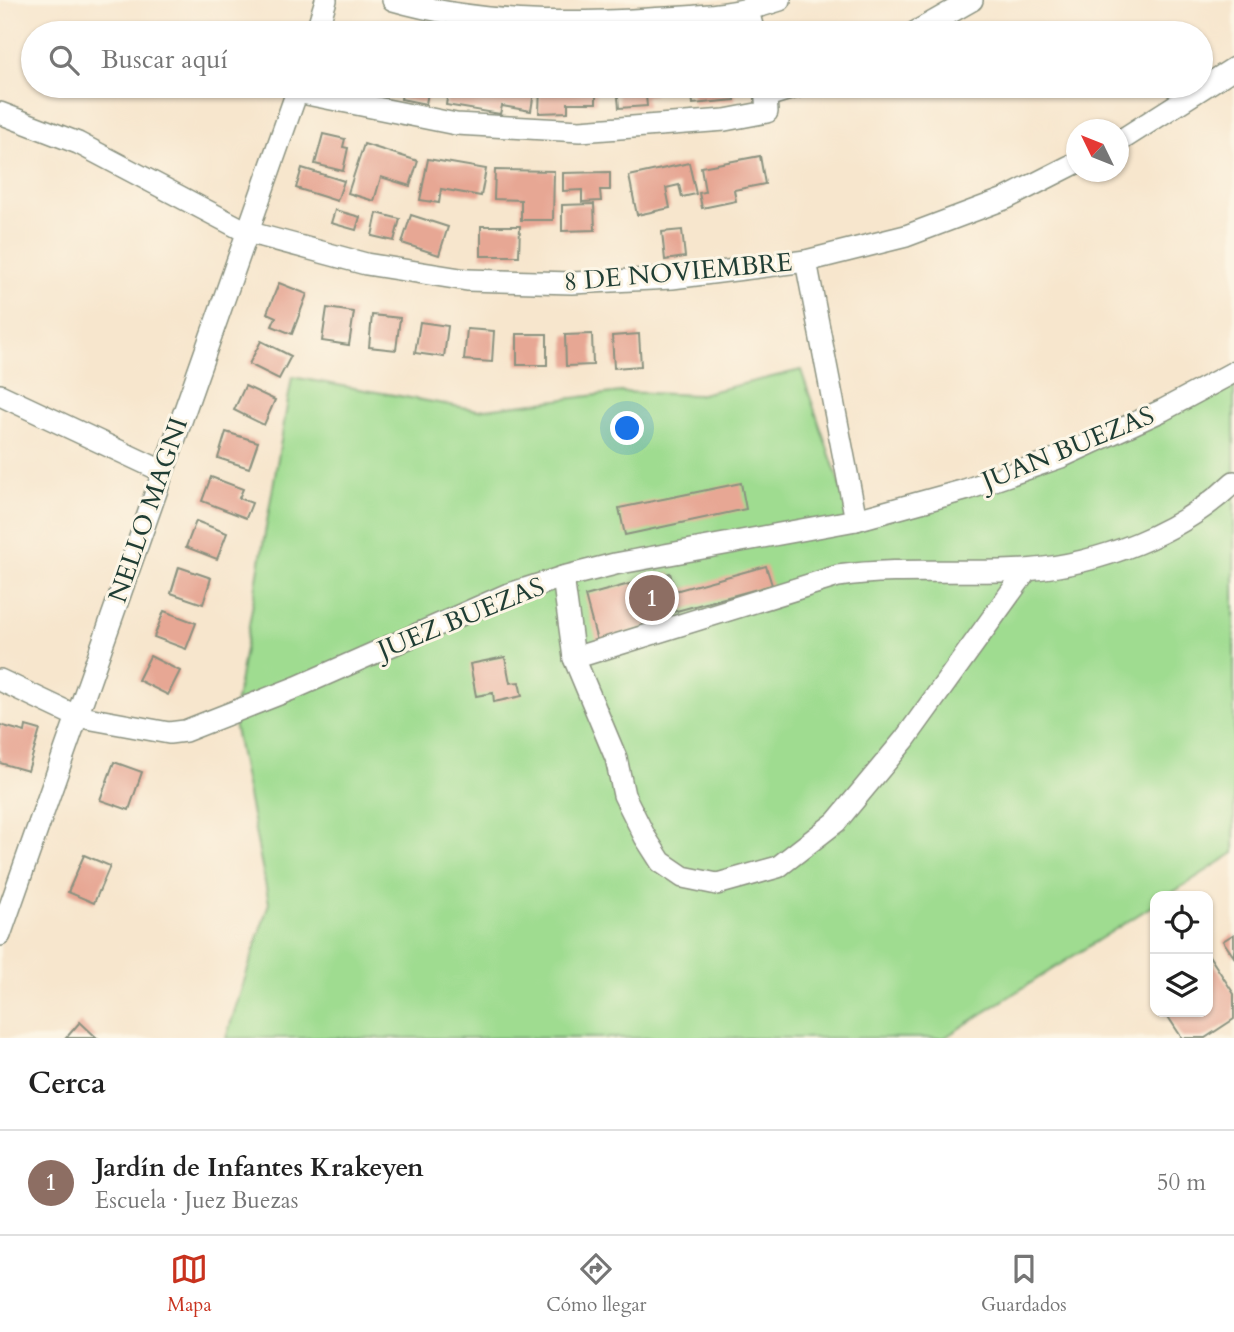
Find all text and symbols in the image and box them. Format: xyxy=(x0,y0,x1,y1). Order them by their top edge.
search box xyxy=(21,21,1213,98)
icon: search xyxy=(45,41,83,79)
text: Buscar aquí xyxy=(101,42,228,77)
north arrow xyxy=(1066,119,1129,182)
street label: 8 DE NOVIEMBRE xyxy=(562,245,794,299)
street label: JUAN BUEZAS xyxy=(973,398,1159,500)
your location xyxy=(610,411,644,445)
street label: NELLO MAGNI xyxy=(100,413,196,607)
street label: JUEZ BUEZAS xyxy=(369,569,549,669)
pin: 1 xyxy=(629,572,675,624)
map controls xyxy=(1150,891,1213,1017)
button: locate xyxy=(1150,891,1213,954)
button: layers xyxy=(1150,954,1213,1017)
text: Cerca xyxy=(28,1063,106,1104)
text: Jardín de Infantes Krakeyen xyxy=(95,1150,424,1185)
text: 1 xyxy=(45,1167,57,1198)
text: 50 m xyxy=(1157,1167,1206,1198)
text: Escuela · Juez Buezas xyxy=(95,1185,298,1216)
tab: Mapa xyxy=(167,1250,212,1318)
tab: Cómo llegar xyxy=(546,1250,647,1318)
tab: Guardados xyxy=(981,1250,1067,1318)

